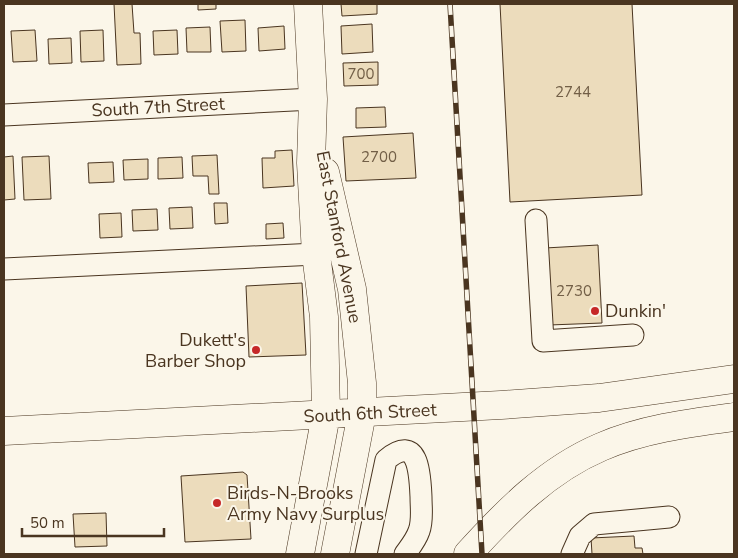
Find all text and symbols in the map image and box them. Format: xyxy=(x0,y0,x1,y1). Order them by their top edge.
house number: 700 xyxy=(347,64,375,84)
house number: 2744 xyxy=(555,82,591,102)
street label: South 7th Street xyxy=(91,91,226,122)
house number: 2700 xyxy=(361,147,397,167)
street label: East Stanford Avenue xyxy=(311,149,367,325)
house number: 2730 xyxy=(556,281,592,301)
place label: Dunkin' xyxy=(605,299,666,323)
marker: Dunkin' xyxy=(589,305,601,317)
place label: Dukett's Barber Shop xyxy=(145,328,246,373)
marker: Dukett's Barber Shop xyxy=(250,344,262,356)
street label: South 6th Street xyxy=(303,397,438,428)
place label: Birds-N-Brooks Army Navy Surplus xyxy=(227,481,384,526)
marker: Birds-N-Brooks Army Navy Surplus xyxy=(211,497,223,509)
scale bar xyxy=(22,506,165,538)
text: 50 m xyxy=(30,513,65,533)

